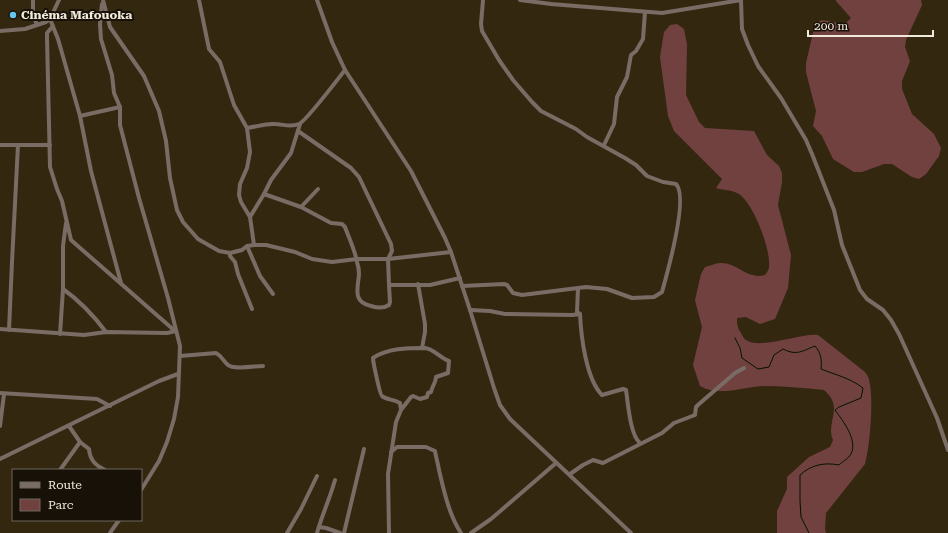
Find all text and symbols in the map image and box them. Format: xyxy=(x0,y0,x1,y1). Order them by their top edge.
place label: Cinéma Mafouoka xyxy=(21,8,132,22)
marker: Cinéma Mafouoka xyxy=(8,10,18,20)
scale bar xyxy=(808,12,933,38)
text: 200 m xyxy=(814,19,848,33)
legend xyxy=(12,469,142,521)
text: Route xyxy=(48,478,82,492)
text: Parc xyxy=(48,498,74,512)

